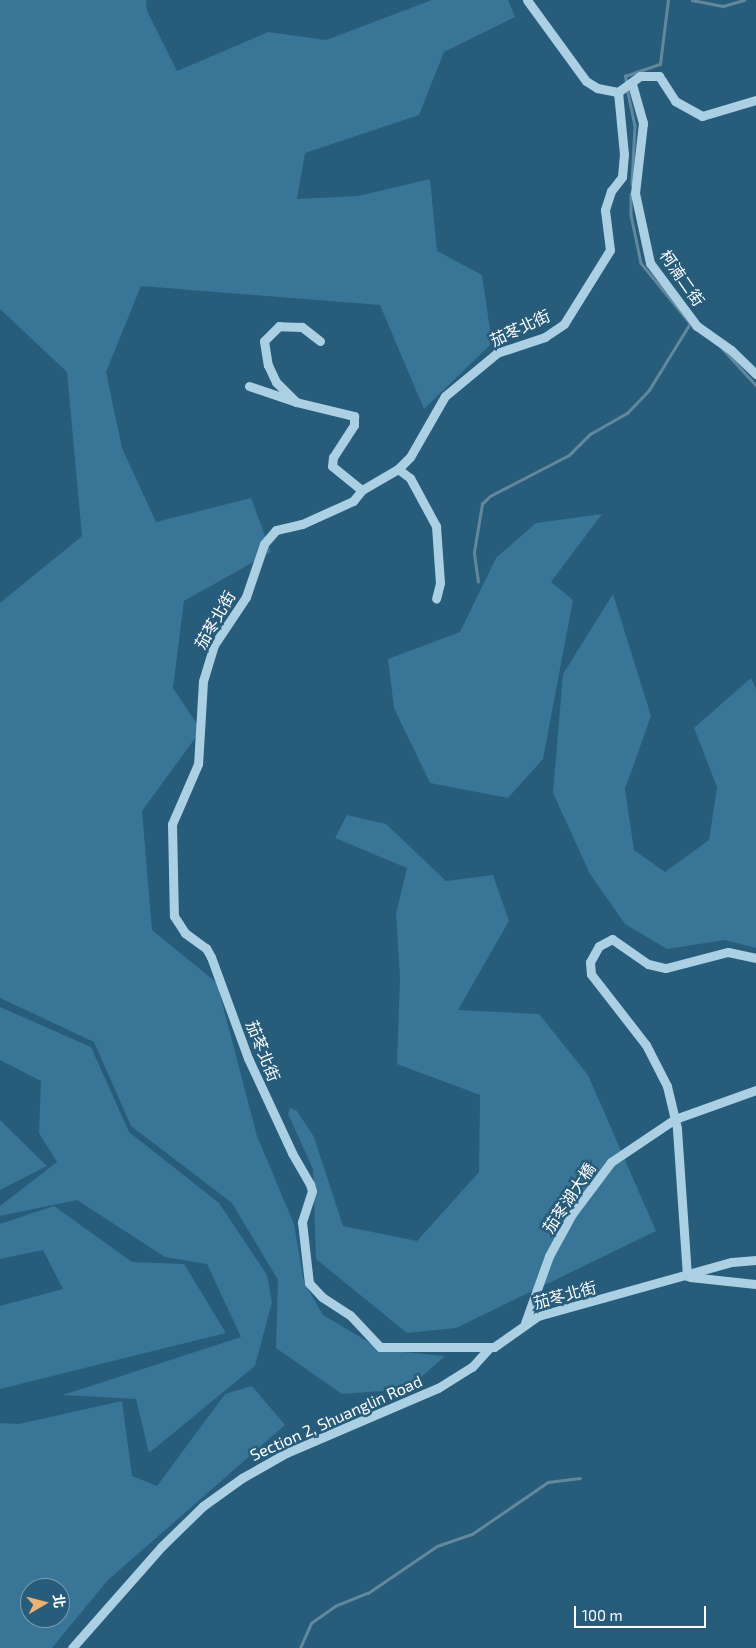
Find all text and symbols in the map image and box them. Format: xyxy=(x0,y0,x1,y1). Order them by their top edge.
street label: 柯湳二街 xyxy=(656,246,708,310)
street label: 茄苳北街 xyxy=(487,306,553,350)
street label: 茄苳北街 xyxy=(191,587,239,653)
street label: 茄苳北街 xyxy=(242,1018,284,1084)
street label: 茄苳湖大橋 xyxy=(539,1159,599,1237)
street label: 茄苳北街 xyxy=(532,1277,598,1313)
street label: Section 2, Shuanglin Road xyxy=(247,1371,425,1465)
north arrow xyxy=(20,1578,70,1628)
text: 北 xyxy=(50,1593,69,1609)
scale bar xyxy=(576,1596,708,1628)
text: 100 m xyxy=(582,1606,623,1624)

